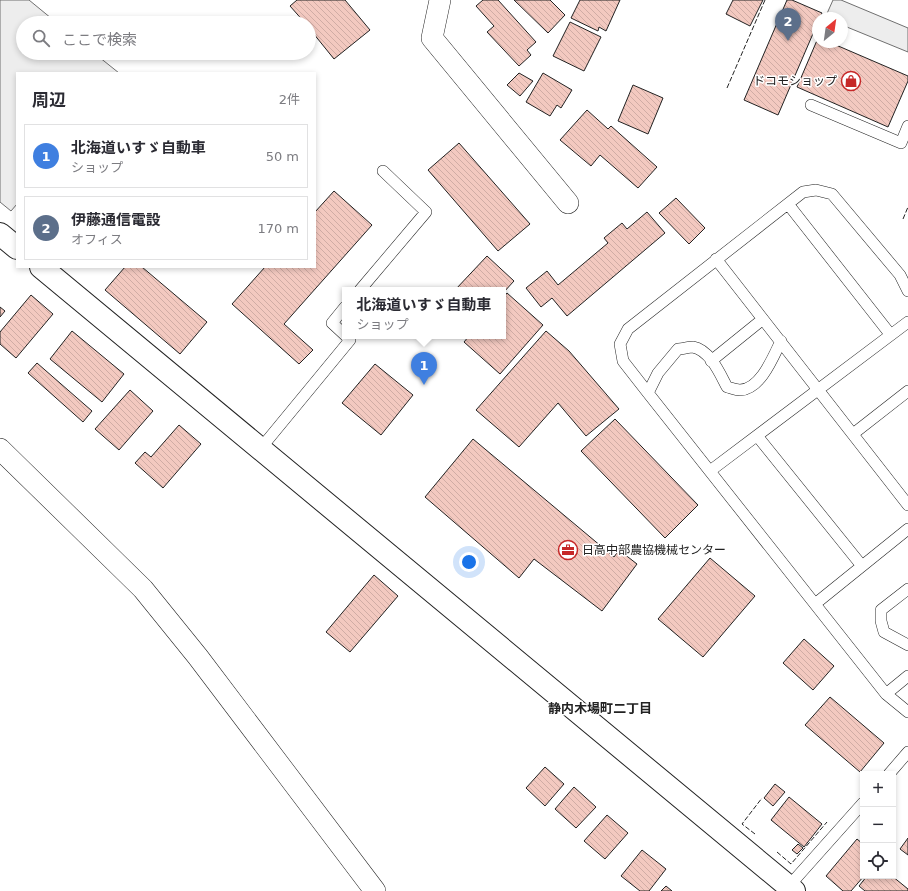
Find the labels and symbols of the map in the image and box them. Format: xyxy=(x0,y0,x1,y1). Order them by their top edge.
pin: 2 xyxy=(775,8,801,41)
north arrow xyxy=(812,12,848,48)
shop icon: ドコモショップ xyxy=(840,70,862,92)
place label: ドコモショップ xyxy=(753,74,837,88)
pin: 1 xyxy=(411,352,437,385)
office icon: 日高中部農協機械センター xyxy=(557,539,579,561)
place label: 日高中部農協機械センター xyxy=(582,543,726,557)
your location xyxy=(459,552,479,572)
district label: 静内木場町二丁目 xyxy=(548,701,652,716)

